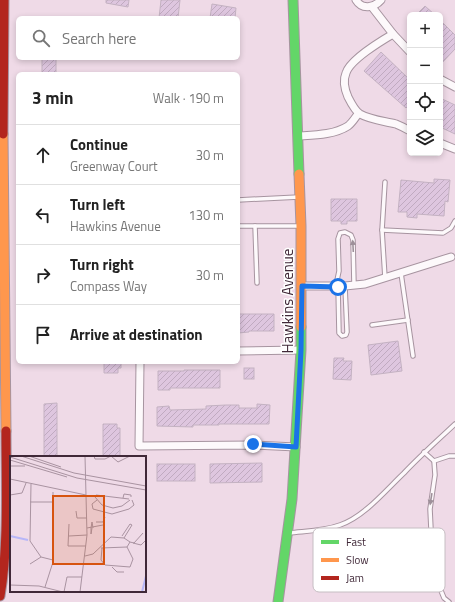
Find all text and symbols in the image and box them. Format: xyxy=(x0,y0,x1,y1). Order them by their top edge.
map controls xyxy=(407,12,443,156)
button: + xyxy=(407,12,443,48)
search box xyxy=(16,16,240,60)
icon: search xyxy=(30,27,52,49)
text: Search here xyxy=(62,27,136,50)
button: − xyxy=(407,48,443,84)
button: locate xyxy=(407,84,443,120)
text: 3 min xyxy=(32,85,73,111)
text: Walk · 190 m xyxy=(153,88,224,108)
button: layers xyxy=(407,120,443,156)
text: Continue xyxy=(70,133,128,156)
icon: ahead xyxy=(32,144,54,166)
text: 30 m xyxy=(196,145,224,165)
text: Greenway Court xyxy=(70,156,158,176)
text: Turn left xyxy=(70,193,125,216)
icon: left xyxy=(32,204,54,226)
text: 130 m xyxy=(188,205,224,225)
text: Hawkins Avenue xyxy=(70,216,161,236)
one-way arrow xyxy=(349,240,356,252)
street label: Hawkins Avenue xyxy=(276,249,299,353)
text: Turn right xyxy=(70,253,134,276)
icon: right xyxy=(32,264,54,286)
text: 30 m xyxy=(196,265,224,285)
text: Compass Way xyxy=(70,276,147,296)
route start xyxy=(329,278,347,296)
text: Arrive at destination xyxy=(70,323,203,346)
icon: arrive xyxy=(32,324,54,346)
route end xyxy=(244,435,262,453)
inset map xyxy=(10,456,146,592)
one-way arrow xyxy=(428,493,434,505)
legend xyxy=(313,528,445,592)
text: Fast xyxy=(346,534,366,550)
text: Slow xyxy=(346,552,369,568)
text: Jam xyxy=(346,570,364,586)

